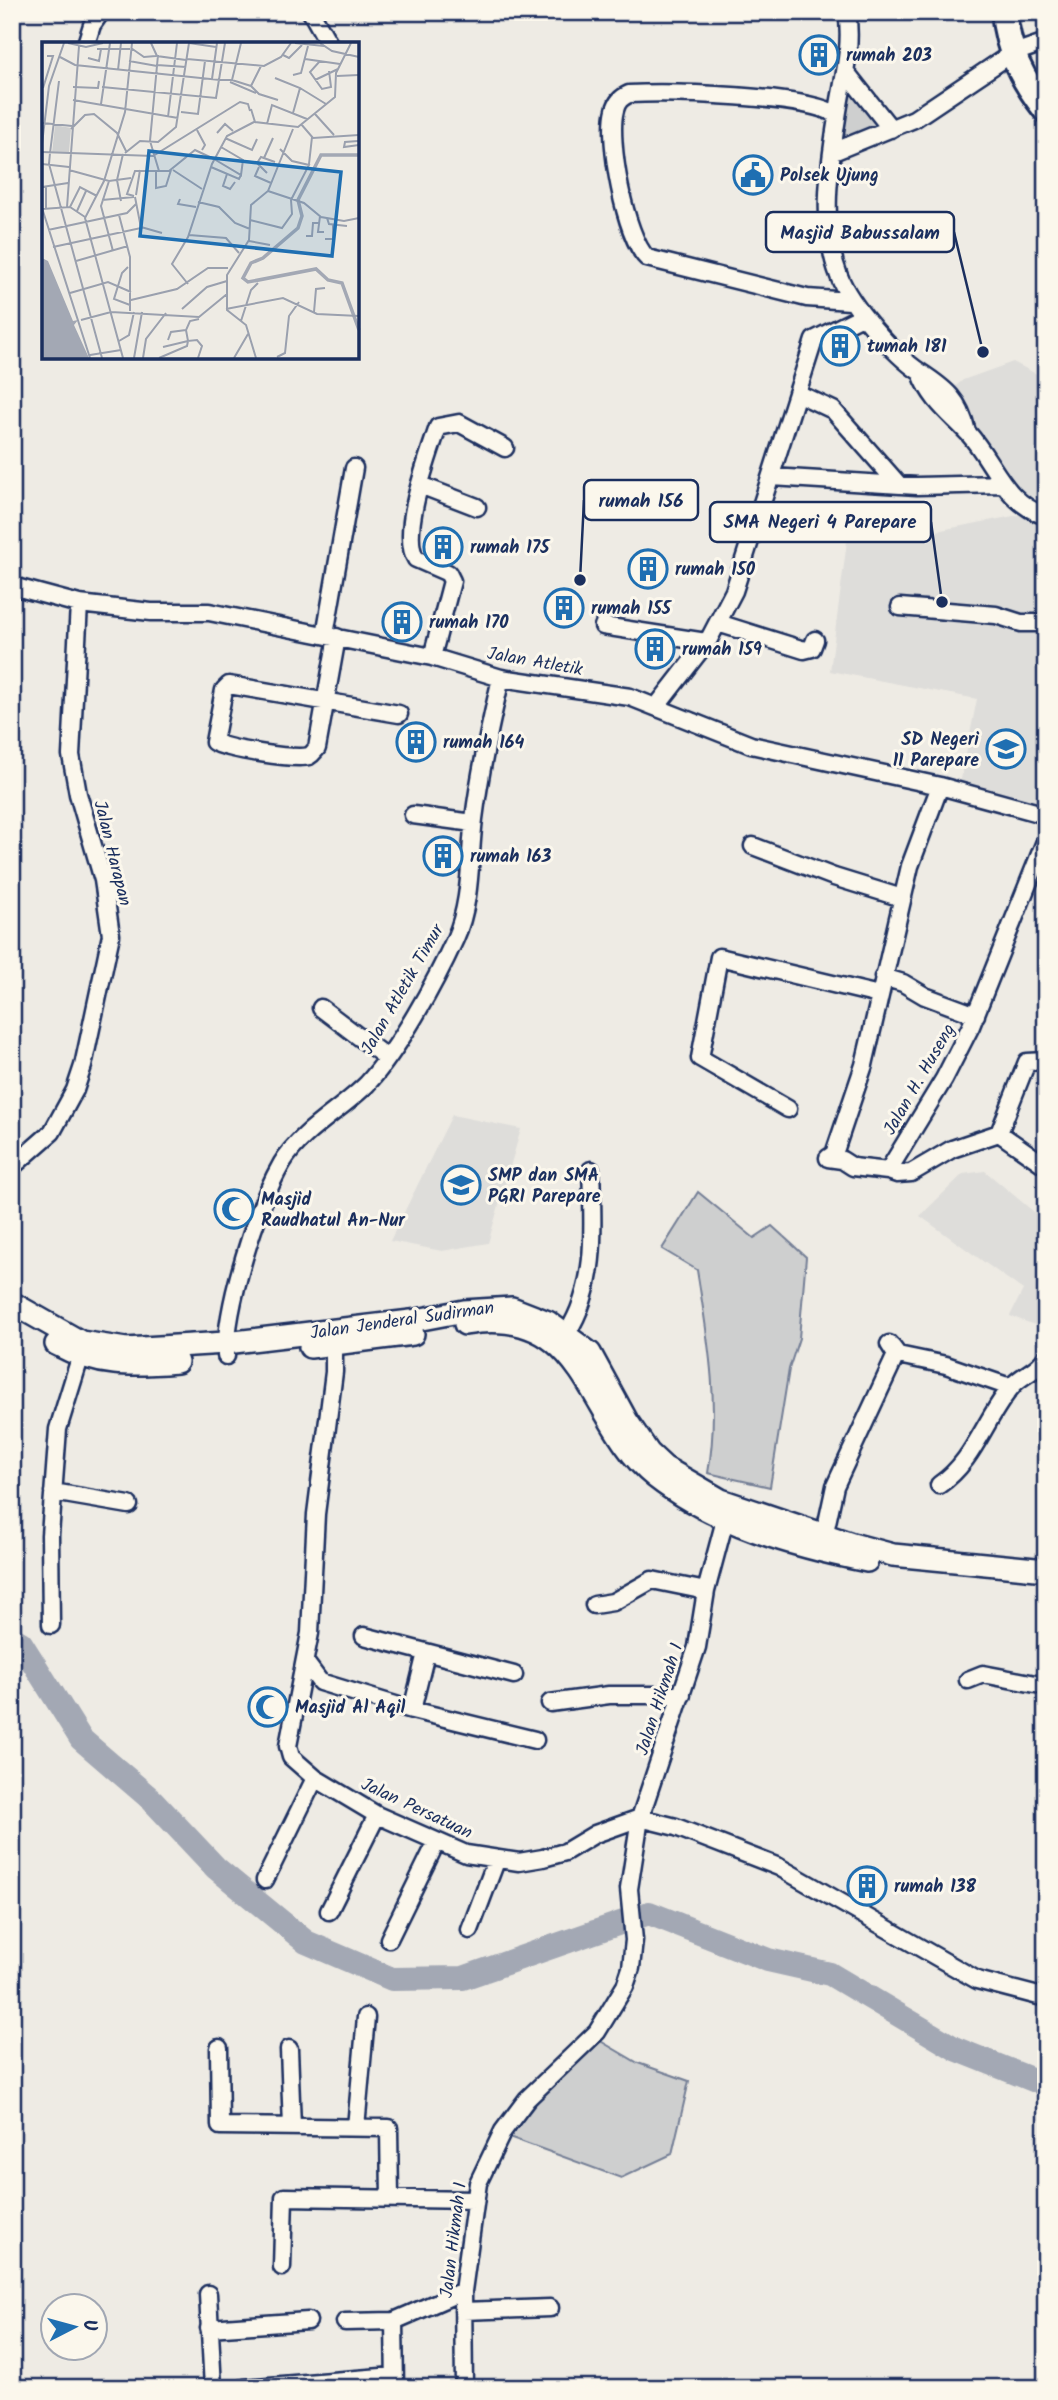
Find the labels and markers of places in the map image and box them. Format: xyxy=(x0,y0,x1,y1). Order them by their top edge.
building icon: rumah 203 xyxy=(798,34,840,76)
place label: rumah 203 xyxy=(846,42,932,71)
public building icon: Polsek Ujung xyxy=(732,154,774,196)
place label: Polsek Ujung xyxy=(780,162,879,191)
callout: Masjid Babussalam xyxy=(766,212,954,252)
building icon: tumah 181 xyxy=(819,325,861,367)
place label: tumah 181 xyxy=(867,333,947,362)
callout: rumah 156 xyxy=(584,480,698,520)
callout: SMA Negeri 4 Parepare xyxy=(710,502,931,542)
building icon: rumah 175 xyxy=(422,526,464,568)
place label: rumah 175 xyxy=(470,534,551,563)
building icon: rumah 150 xyxy=(627,548,669,590)
place label: rumah 150 xyxy=(675,556,756,585)
building icon: rumah 155 xyxy=(543,587,585,629)
place label: rumah 155 xyxy=(591,595,673,624)
building icon: rumah 170 xyxy=(381,601,423,643)
place label: rumah 170 xyxy=(429,609,509,638)
building icon: rumah 159 xyxy=(634,628,676,670)
place label: rumah 159 xyxy=(682,636,762,665)
building icon: rumah 164 xyxy=(395,721,437,763)
place label: SD Negeri 11 Parepare xyxy=(893,726,979,776)
school or university icon: SD Negeri 11 Parepare xyxy=(985,728,1027,770)
place label: rumah 164 xyxy=(443,729,524,758)
building icon: rumah 163 xyxy=(422,835,464,877)
place label: rumah 163 xyxy=(470,843,551,872)
place label: SMP dan SMA PGRI Parepare xyxy=(488,1162,601,1212)
school or university icon: SMP dan SMA PGRI Parepare xyxy=(440,1164,482,1206)
place label: Masjid Raudhatul An-Nur xyxy=(261,1186,406,1236)
mosque icon: Masjid Raudhatul An-Nur xyxy=(213,1188,255,1230)
mosque icon: Masjid Al Aqil xyxy=(247,1686,289,1728)
place label: Masjid Al Aqil xyxy=(295,1694,406,1723)
building icon: rumah 138 xyxy=(846,1865,888,1907)
place label: rumah 138 xyxy=(894,1873,977,1902)

